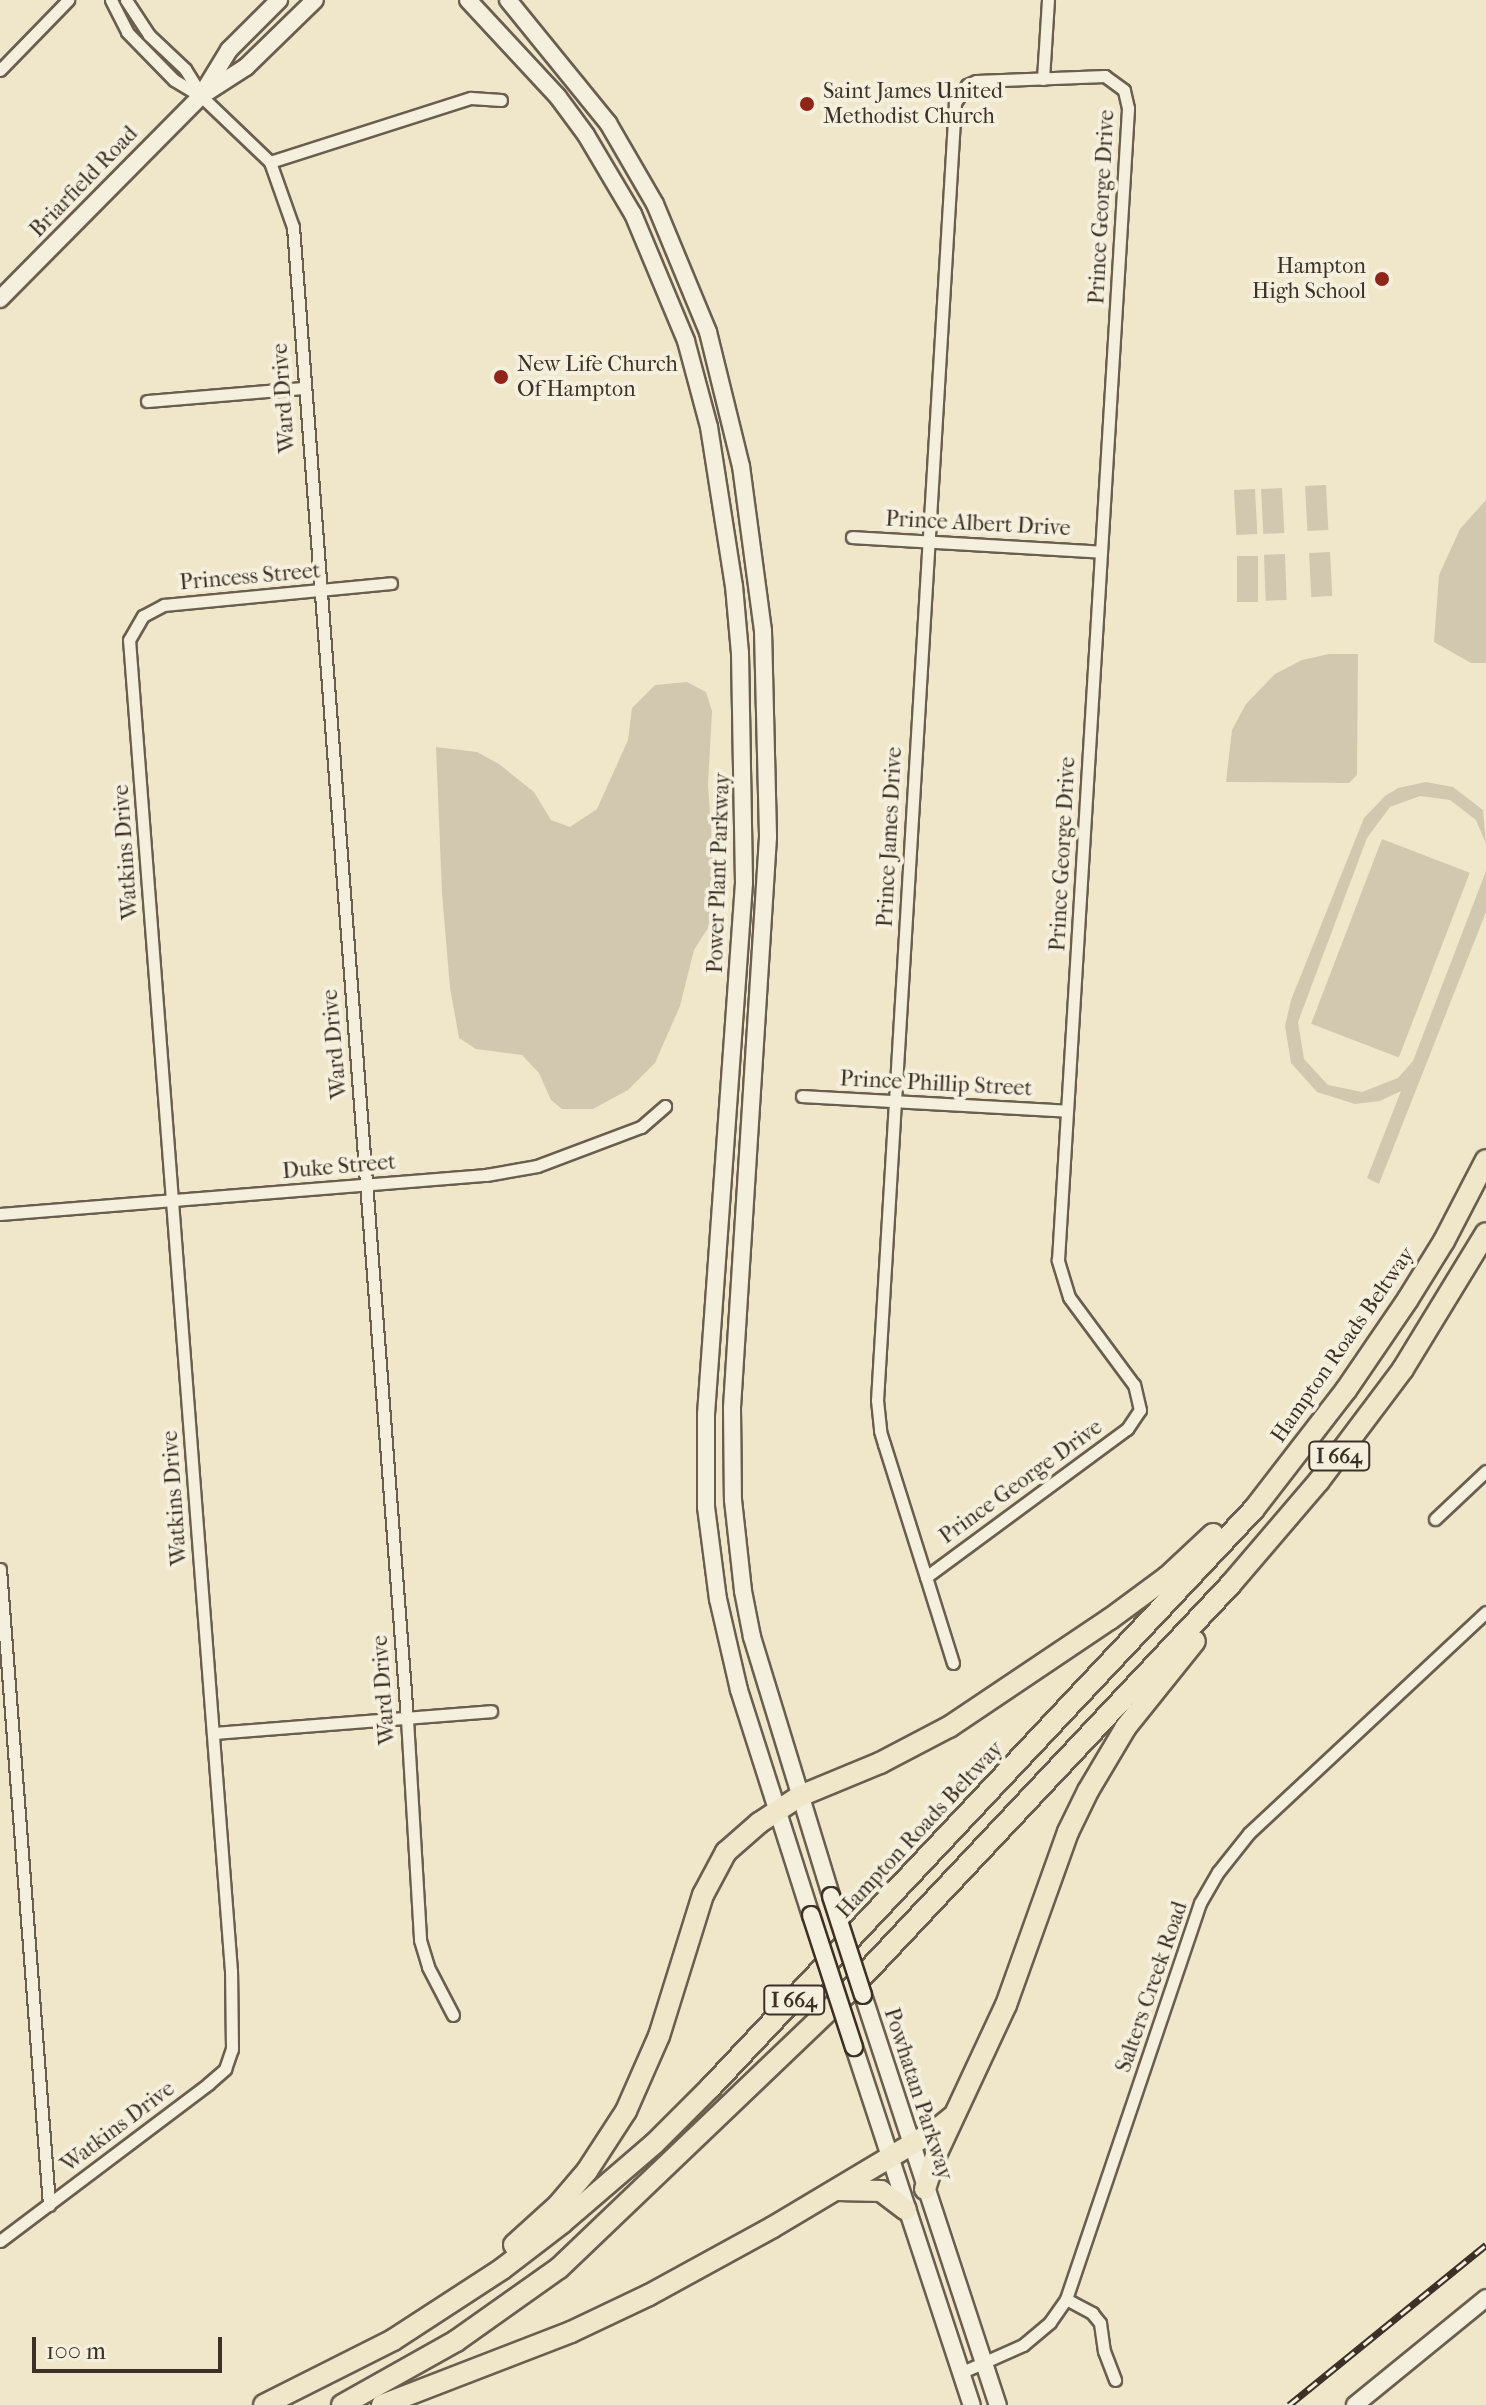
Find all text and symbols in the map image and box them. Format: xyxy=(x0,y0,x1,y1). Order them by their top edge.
place label: Saint James United Methodist Church xyxy=(823,78,1003,130)
marker: Saint James United Methodist Church xyxy=(798,95,816,113)
street label: Prince George Drive xyxy=(1084,109,1120,305)
street label: Briarfield Road xyxy=(24,121,144,243)
place label: Hampton High School xyxy=(1252,253,1366,304)
marker: Hampton High School xyxy=(1373,270,1391,288)
street label: Ward Drive xyxy=(267,342,301,454)
place label: New Life Church Of Hampton xyxy=(517,351,678,402)
marker: New Life Church Of Hampton xyxy=(492,368,510,386)
street label: Prince Albert Drive xyxy=(885,506,1071,542)
street label: Princess Street xyxy=(178,558,322,596)
street label: Prince James Drive xyxy=(872,746,908,928)
street label: Prince George Drive xyxy=(1045,756,1081,952)
street label: Power Plant Parkway xyxy=(702,772,736,974)
street label: Watkins Drive xyxy=(108,784,144,920)
street label: Ward Drive xyxy=(317,988,353,1100)
street label: Prince Phillip Street xyxy=(839,1066,1033,1102)
street label: Duke Street xyxy=(281,1149,397,1185)
street label: Hampton Roads Beltway xyxy=(1265,1242,1421,1448)
street label: Prince George Drive xyxy=(934,1414,1108,1550)
street label: Watkins Drive xyxy=(157,1430,193,1566)
road number: I 664 xyxy=(1307,1440,1371,1472)
street label: Ward Drive xyxy=(367,1634,401,1746)
street label: Hampton Roads Beltway xyxy=(831,1736,1009,1924)
street label: Salters Creek Road xyxy=(1110,1898,1194,2076)
road number: I 664 xyxy=(762,1984,826,2016)
street label: Powhatan Parkway xyxy=(878,2005,958,2183)
street label: Watkins Drive xyxy=(56,2076,180,2178)
scale bar xyxy=(36,2321,226,2371)
text: 100 m xyxy=(46,2337,106,2365)

